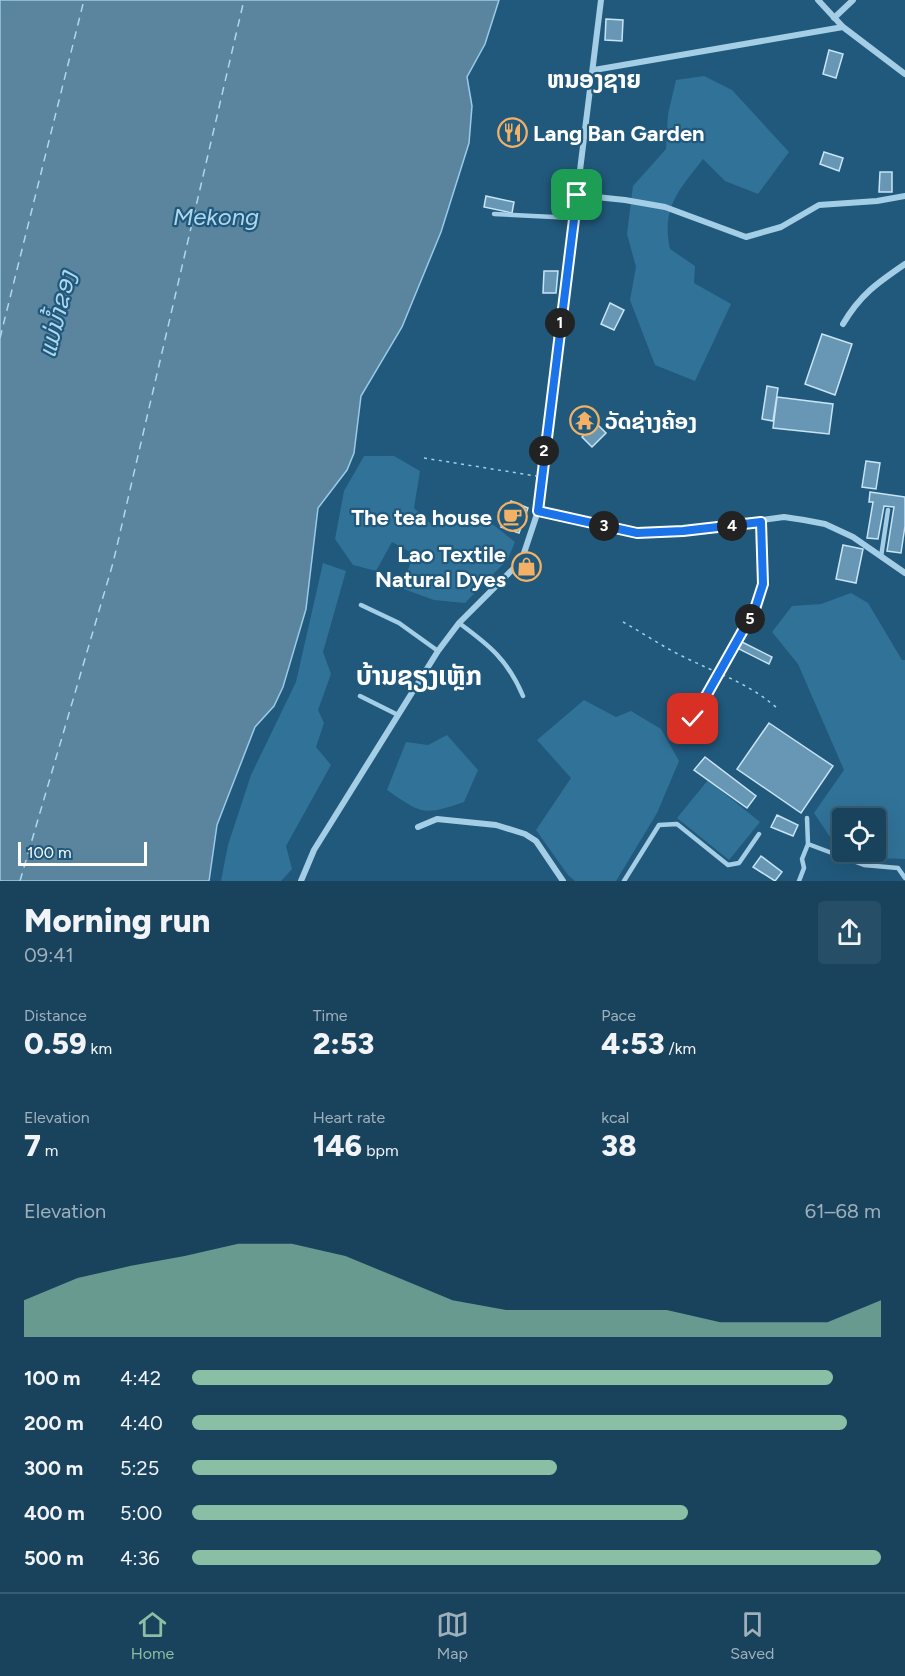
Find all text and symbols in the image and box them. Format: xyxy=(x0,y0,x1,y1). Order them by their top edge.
district label: ຫນອງຊາຍ xyxy=(547,65,641,94)
restaurant icon: Lang Ban Garden xyxy=(496,117,528,149)
place label: Lang Ban Garden xyxy=(533,120,705,147)
pin xyxy=(551,169,602,220)
icon: arrive xyxy=(560,178,593,211)
water label: Mekong xyxy=(173,202,259,231)
water label: ແມ່ນ້ຳຂອງ xyxy=(29,266,82,360)
pin: 1 xyxy=(545,308,575,338)
text: 1 xyxy=(557,313,563,332)
temple icon: ວັດຊ່າງຄ້ອງ xyxy=(568,405,600,437)
place label: ວັດຊ່າງຄ້ອງ xyxy=(605,408,697,435)
pin: 2 xyxy=(529,436,559,466)
text: 2 xyxy=(539,441,549,460)
cafe icon: The tea house xyxy=(497,501,529,533)
place label: The tea house xyxy=(351,504,492,531)
pin: 3 xyxy=(589,511,619,541)
pin: 4 xyxy=(717,511,747,541)
text: 3 xyxy=(600,516,608,535)
text: 4 xyxy=(727,516,737,535)
place label: Lao Textile Natural Dyes xyxy=(375,541,506,593)
shop icon: Lao Textile Natural Dyes xyxy=(511,551,543,583)
pin: 5 xyxy=(735,604,765,634)
text: 5 xyxy=(745,609,755,628)
district label: ບ້ານຊຽງເຫຼັກ xyxy=(356,660,482,692)
pin xyxy=(667,693,718,744)
icon: check xyxy=(676,702,709,735)
map controls xyxy=(832,808,886,862)
button: locate xyxy=(832,808,886,862)
scale bar xyxy=(18,839,147,866)
text: 100 m xyxy=(27,843,72,862)
text: Morning run xyxy=(24,901,210,940)
button: share xyxy=(818,901,881,964)
text: 09:41 xyxy=(24,943,74,967)
text: Distance xyxy=(24,1006,87,1025)
text: Time xyxy=(313,1006,348,1025)
text: Pace xyxy=(601,1006,636,1025)
text: 0.59 xyxy=(24,1025,87,1062)
text: 2:53 xyxy=(313,1025,374,1062)
text: 4:53 xyxy=(601,1025,665,1062)
text: km xyxy=(87,1039,112,1058)
text: /km xyxy=(665,1039,696,1058)
text: Elevation xyxy=(24,1108,90,1127)
text: Heart rate xyxy=(313,1108,385,1127)
text: kcal xyxy=(601,1108,629,1127)
text: 7 xyxy=(24,1127,41,1164)
text: 146 xyxy=(313,1127,362,1164)
text: 38 xyxy=(601,1127,637,1164)
text: m xyxy=(41,1141,59,1160)
text: bpm xyxy=(362,1141,399,1160)
text: Elevation xyxy=(24,1199,106,1223)
text: 61–68 m xyxy=(805,1199,881,1223)
text: 100 m xyxy=(24,1366,81,1390)
text: 4:42 xyxy=(120,1366,161,1390)
text: 200 m xyxy=(24,1411,84,1435)
text: 4:40 xyxy=(120,1411,163,1435)
text: 300 m xyxy=(24,1456,83,1480)
text: 5:25 xyxy=(120,1456,159,1480)
text: 400 m xyxy=(24,1501,85,1525)
text: 5:00 xyxy=(120,1501,162,1525)
text: 500 m xyxy=(24,1546,84,1570)
text: 4:36 xyxy=(120,1546,160,1570)
tab: Home xyxy=(131,1608,174,1663)
tab: Map xyxy=(436,1608,469,1663)
tab: Saved xyxy=(730,1608,774,1663)

